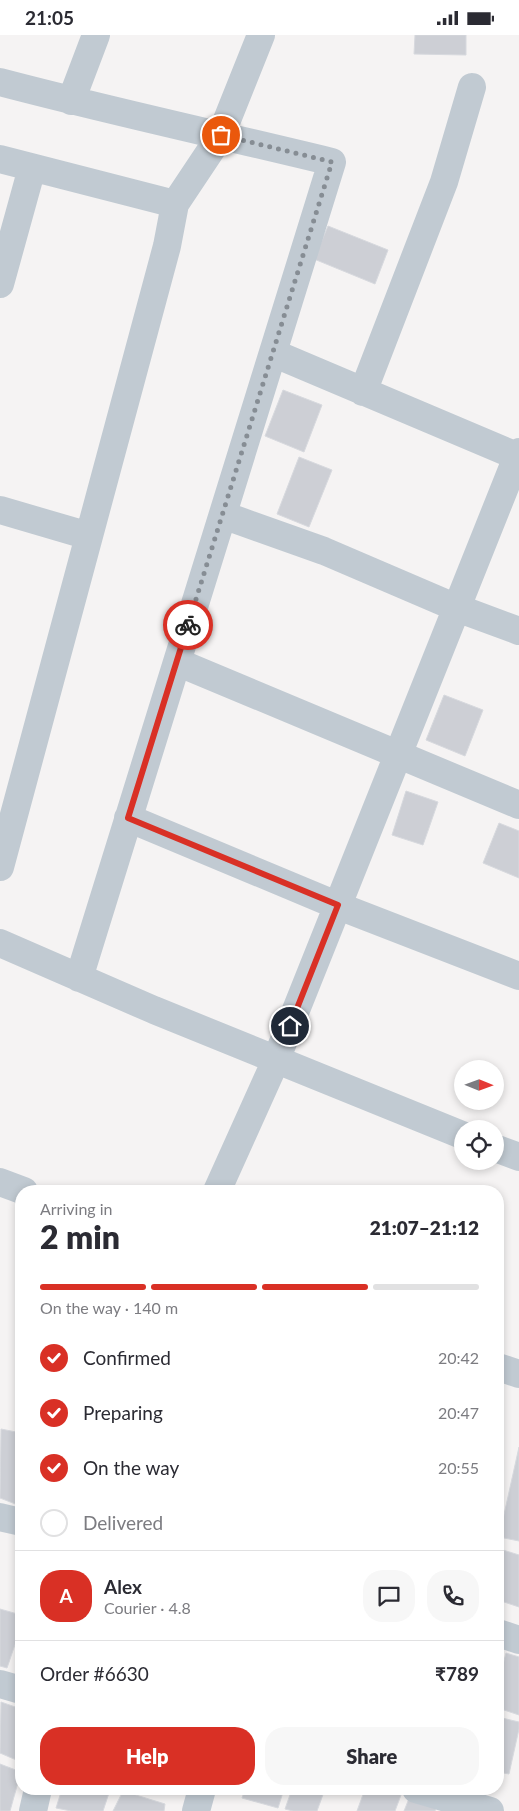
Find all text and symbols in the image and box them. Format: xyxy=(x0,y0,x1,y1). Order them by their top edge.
text: 21:05 xyxy=(25,6,74,29)
pin xyxy=(200,114,242,156)
icon: bag xyxy=(207,121,235,149)
courier xyxy=(163,600,213,650)
icon: bike xyxy=(174,611,202,639)
pin xyxy=(269,1005,311,1047)
icon: home xyxy=(276,1012,304,1040)
north arrow xyxy=(454,1060,504,1110)
map controls xyxy=(454,1060,504,1170)
button: locate xyxy=(454,1120,504,1170)
text: Arriving in xyxy=(40,1199,113,1218)
text: 21:07–21:12 xyxy=(370,1216,479,1239)
text: 2 min xyxy=(40,1217,120,1256)
text: On the way · 140 m xyxy=(40,1298,178,1317)
icon: check xyxy=(40,1344,68,1372)
text: Confirmed xyxy=(83,1346,171,1369)
text: 20:42 xyxy=(438,1348,479,1367)
icon: check xyxy=(40,1399,68,1427)
text: Preparing xyxy=(83,1401,163,1424)
text: 20:47 xyxy=(438,1403,479,1422)
icon: check xyxy=(40,1454,68,1482)
text: On the way xyxy=(83,1456,179,1479)
text: 20:55 xyxy=(438,1458,479,1477)
text: Delivered xyxy=(83,1511,163,1534)
button: chat xyxy=(363,1570,415,1622)
button: phone xyxy=(427,1570,479,1622)
text: Alex xyxy=(104,1575,142,1598)
text: A xyxy=(59,1584,73,1607)
text: Courier · 4.8 xyxy=(104,1598,191,1617)
text: Order #6630 xyxy=(40,1662,149,1685)
text: ₹789 xyxy=(435,1662,479,1685)
button: Help xyxy=(40,1727,255,1785)
button: Share xyxy=(265,1727,479,1785)

